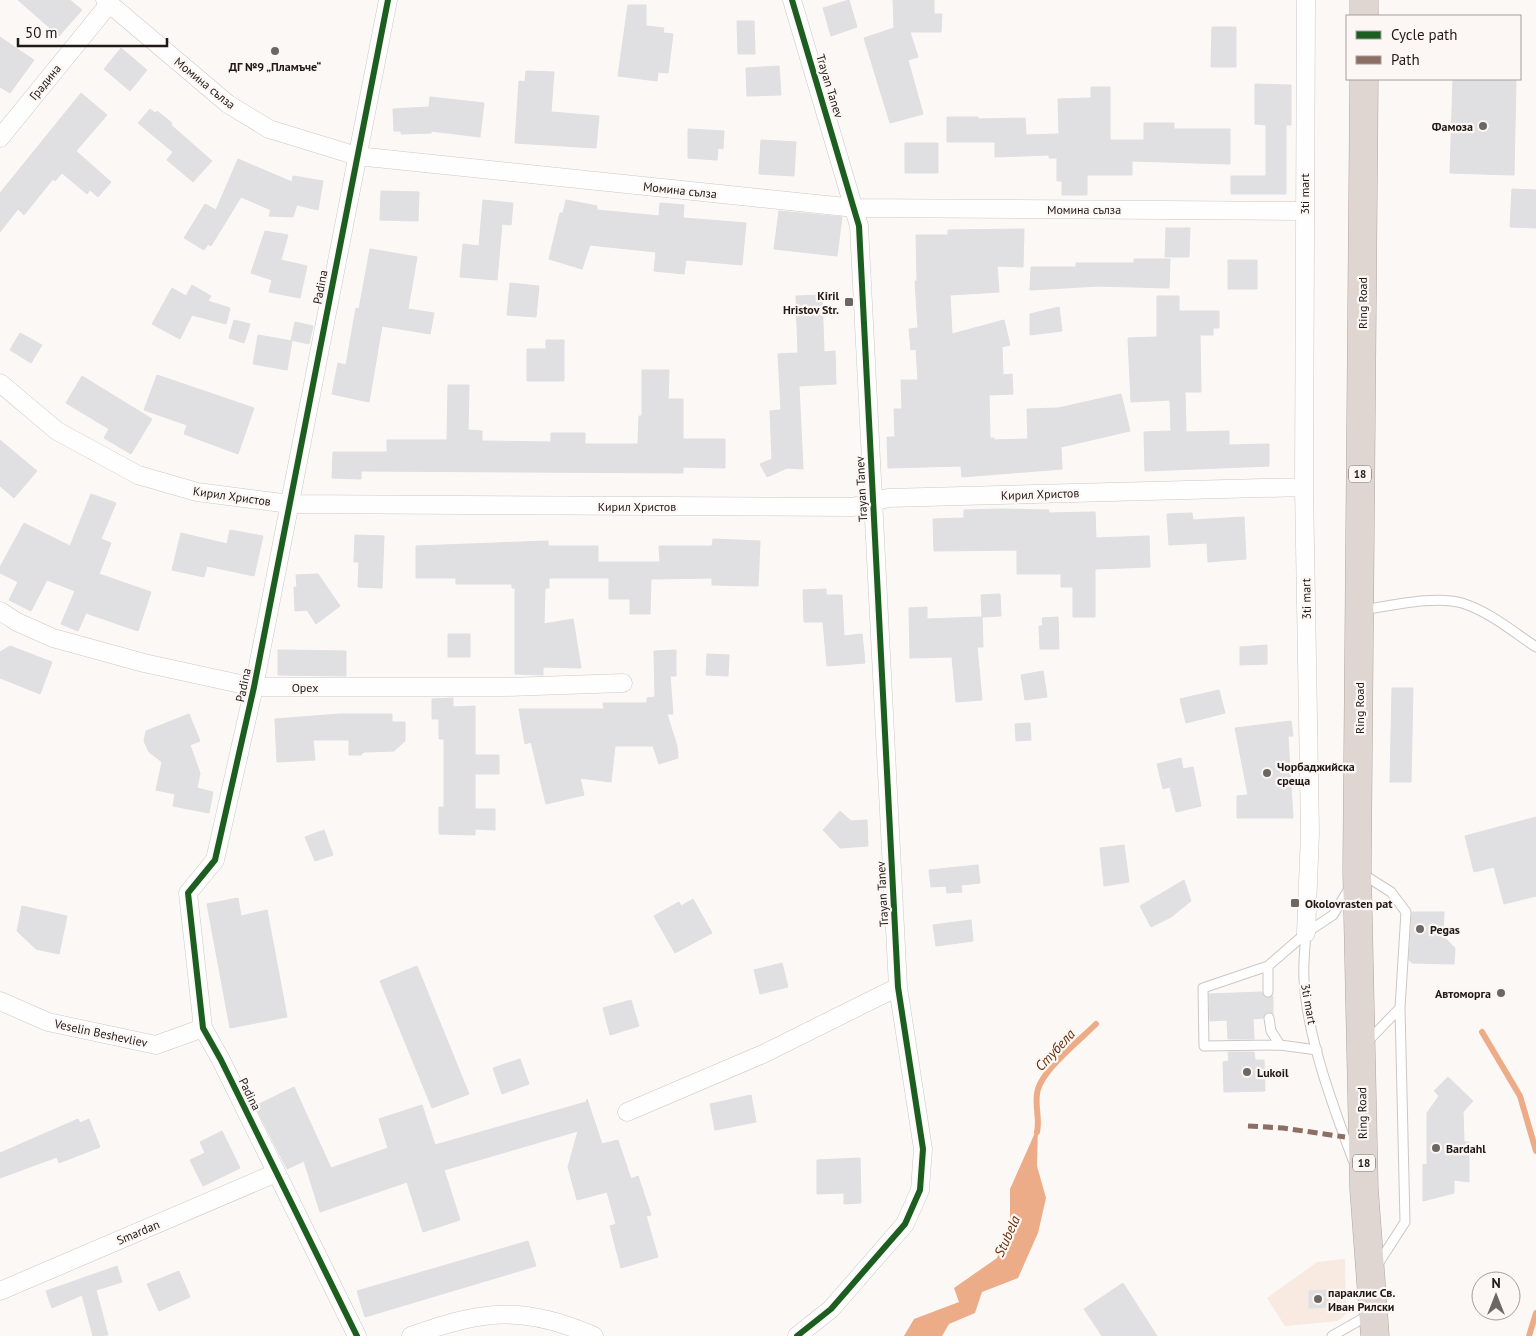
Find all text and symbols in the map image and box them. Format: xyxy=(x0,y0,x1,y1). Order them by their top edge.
scale bar xyxy=(18,15,166,47)
legend xyxy=(1346,15,1521,80)
text: 50 m xyxy=(25,23,58,42)
text: Cycle path xyxy=(1391,25,1457,44)
marker: ДГ №9 „Пламъче“ xyxy=(269,45,281,57)
text: Path xyxy=(1391,50,1420,69)
street label: Trayan Tanev xyxy=(813,52,847,120)
street label: Момина сълза xyxy=(171,54,239,112)
place label: ДГ №9 „Пламъче“ xyxy=(229,59,321,74)
street label: Градина xyxy=(26,61,64,103)
place label: Фамоза xyxy=(1432,119,1473,134)
marker: Фамоза xyxy=(1477,120,1489,132)
street label: 3ti mart xyxy=(1297,173,1312,215)
street label: Момина сълза xyxy=(642,179,718,201)
street label: Момина сълза xyxy=(1047,202,1121,217)
street label: Padina xyxy=(309,269,331,305)
street label: Ring Road xyxy=(1355,277,1370,329)
place label: Kiril Hristov Str. xyxy=(783,288,839,317)
marker: Kiril Hristov Str. xyxy=(843,296,855,308)
street label: Trayan Tanev xyxy=(852,455,870,522)
road number: 18 xyxy=(1349,466,1371,482)
street label: Кирил Христов xyxy=(192,483,272,509)
street label: Кирил Христов xyxy=(1000,485,1080,503)
street label: Кирил Христов xyxy=(598,499,676,514)
street label: 3ti mart xyxy=(1298,578,1314,620)
street label: Padina xyxy=(232,667,254,703)
street label: Орех xyxy=(292,680,318,695)
street label: Ring Road xyxy=(1352,682,1367,734)
place label: Чорбаджийска среща xyxy=(1277,759,1355,788)
marker: Чорбаджийска среща xyxy=(1261,767,1273,779)
street label: Trayan Tanev xyxy=(873,860,891,927)
place label: Okolovrasten pat xyxy=(1305,896,1393,911)
marker: Okolovrasten pat xyxy=(1289,897,1301,909)
place label: Pegas xyxy=(1430,922,1460,937)
marker: Pegas xyxy=(1414,923,1426,935)
street label: 3ti mart xyxy=(1298,982,1320,1026)
place label: Автоморга xyxy=(1435,986,1491,1001)
marker: Автоморга xyxy=(1495,987,1507,999)
street label: Veselin Beshevliev xyxy=(52,1016,149,1050)
water label: Стубела xyxy=(1031,1025,1079,1075)
place label: Lukoil xyxy=(1257,1065,1289,1080)
marker: Lukoil xyxy=(1241,1066,1253,1078)
street label: Padina xyxy=(236,1075,264,1113)
street label: Ring Road xyxy=(1354,1087,1370,1139)
place label: Bardahl xyxy=(1446,1141,1486,1156)
marker: Bardahl xyxy=(1430,1142,1442,1154)
road number: 18 xyxy=(1353,1154,1375,1172)
water label: Stubela xyxy=(990,1213,1024,1259)
street label: Smardan xyxy=(114,1216,162,1248)
north arrow xyxy=(1471,1271,1521,1321)
text: N xyxy=(1491,1274,1501,1292)
place label: параклис Св. Иван Рилски xyxy=(1328,1285,1395,1314)
marker: параклис Св. Иван Рилски xyxy=(1312,1293,1324,1305)

